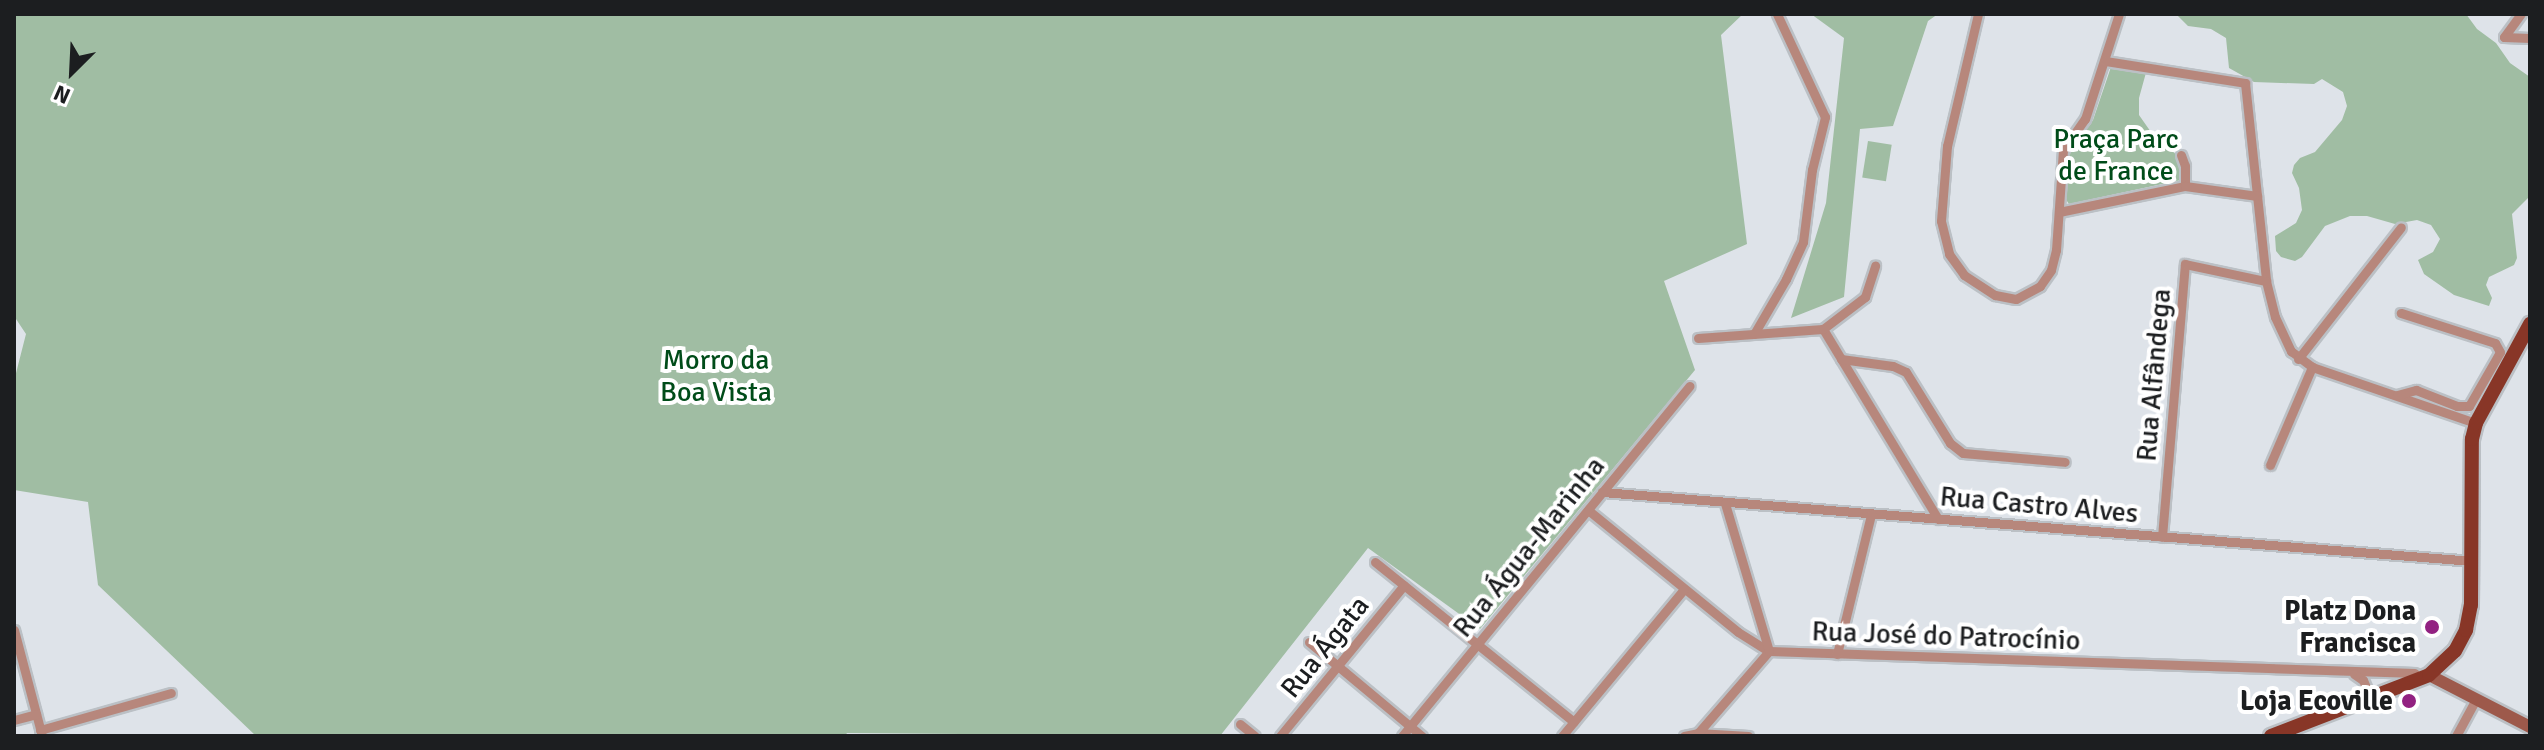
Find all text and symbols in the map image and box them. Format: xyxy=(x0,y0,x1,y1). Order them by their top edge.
north arrow xyxy=(32,32,112,112)
text: N xyxy=(50,79,75,110)
park label: Praça Parc de France xyxy=(2053,122,2179,188)
street label: Rua Alfândega xyxy=(2130,287,2178,463)
park label: Morro da Boa Vista xyxy=(660,343,772,409)
street label: Rua Água-Marinha xyxy=(1446,450,1612,644)
street label: Rua Castro Alves xyxy=(1939,480,2139,530)
street label: Rua Ágata xyxy=(1274,589,1376,705)
place label: Platz Dona Francisca xyxy=(2284,594,2416,660)
street label: Rua José do Patrocínio xyxy=(1811,615,2081,657)
marker: Platz Dona Francisca xyxy=(2423,618,2441,636)
place label: Loja Ecoville xyxy=(2240,684,2393,718)
marker: Loja Ecoville xyxy=(2400,692,2418,710)

